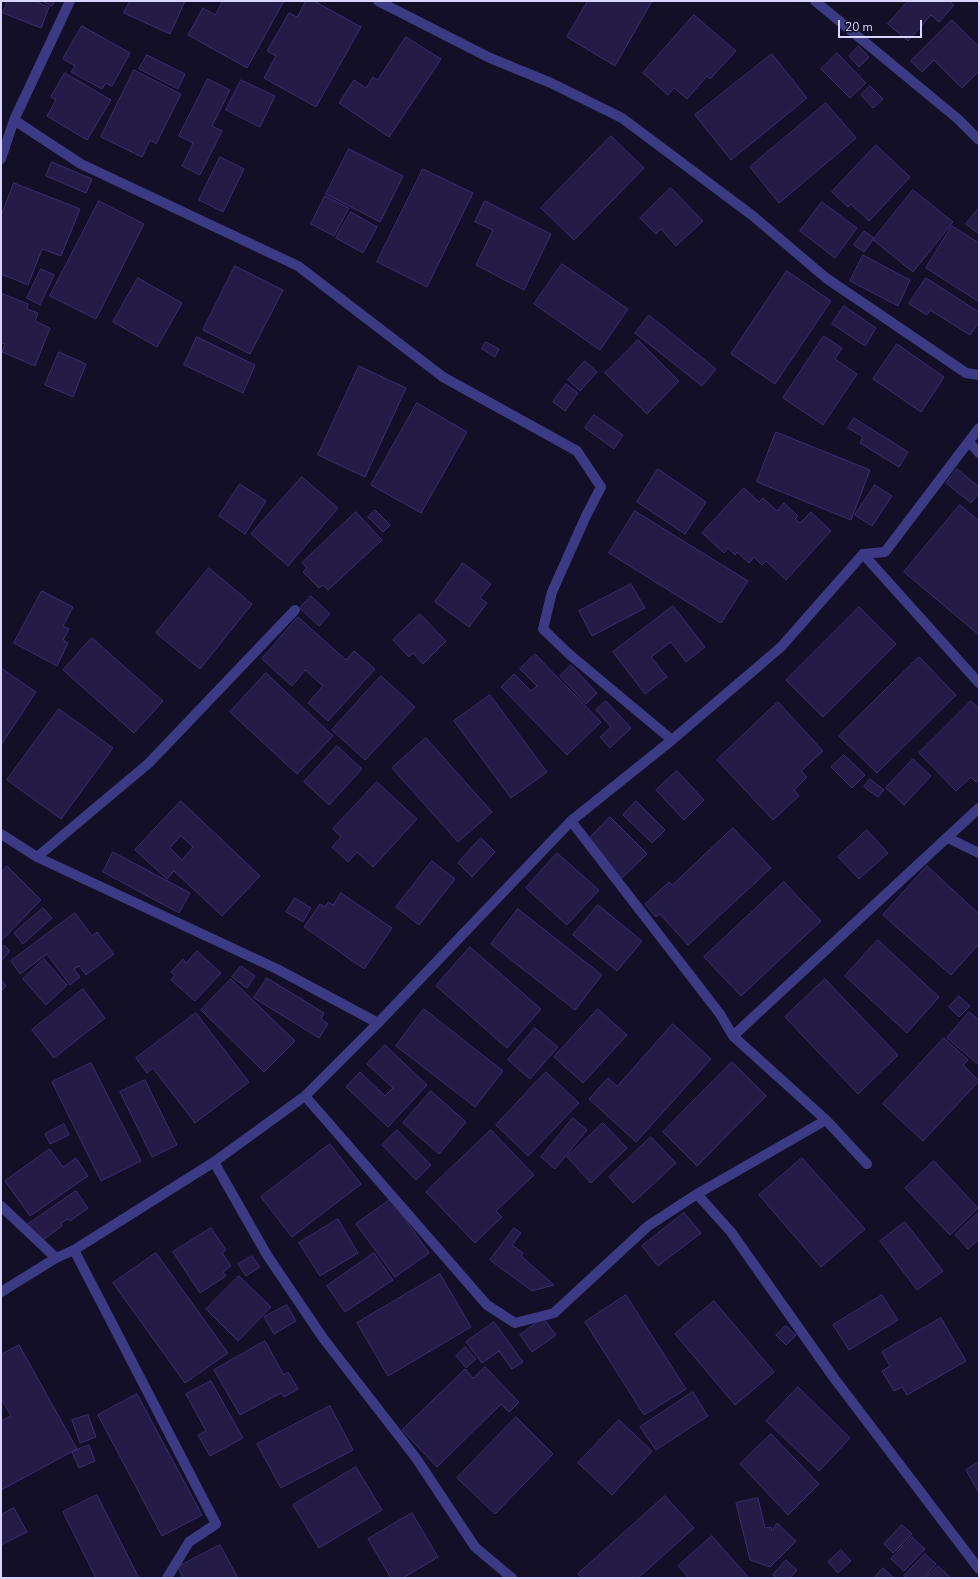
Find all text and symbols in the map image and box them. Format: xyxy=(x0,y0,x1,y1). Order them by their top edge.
scale bar xyxy=(840,12,924,38)
text: 20 m xyxy=(845,19,873,35)

